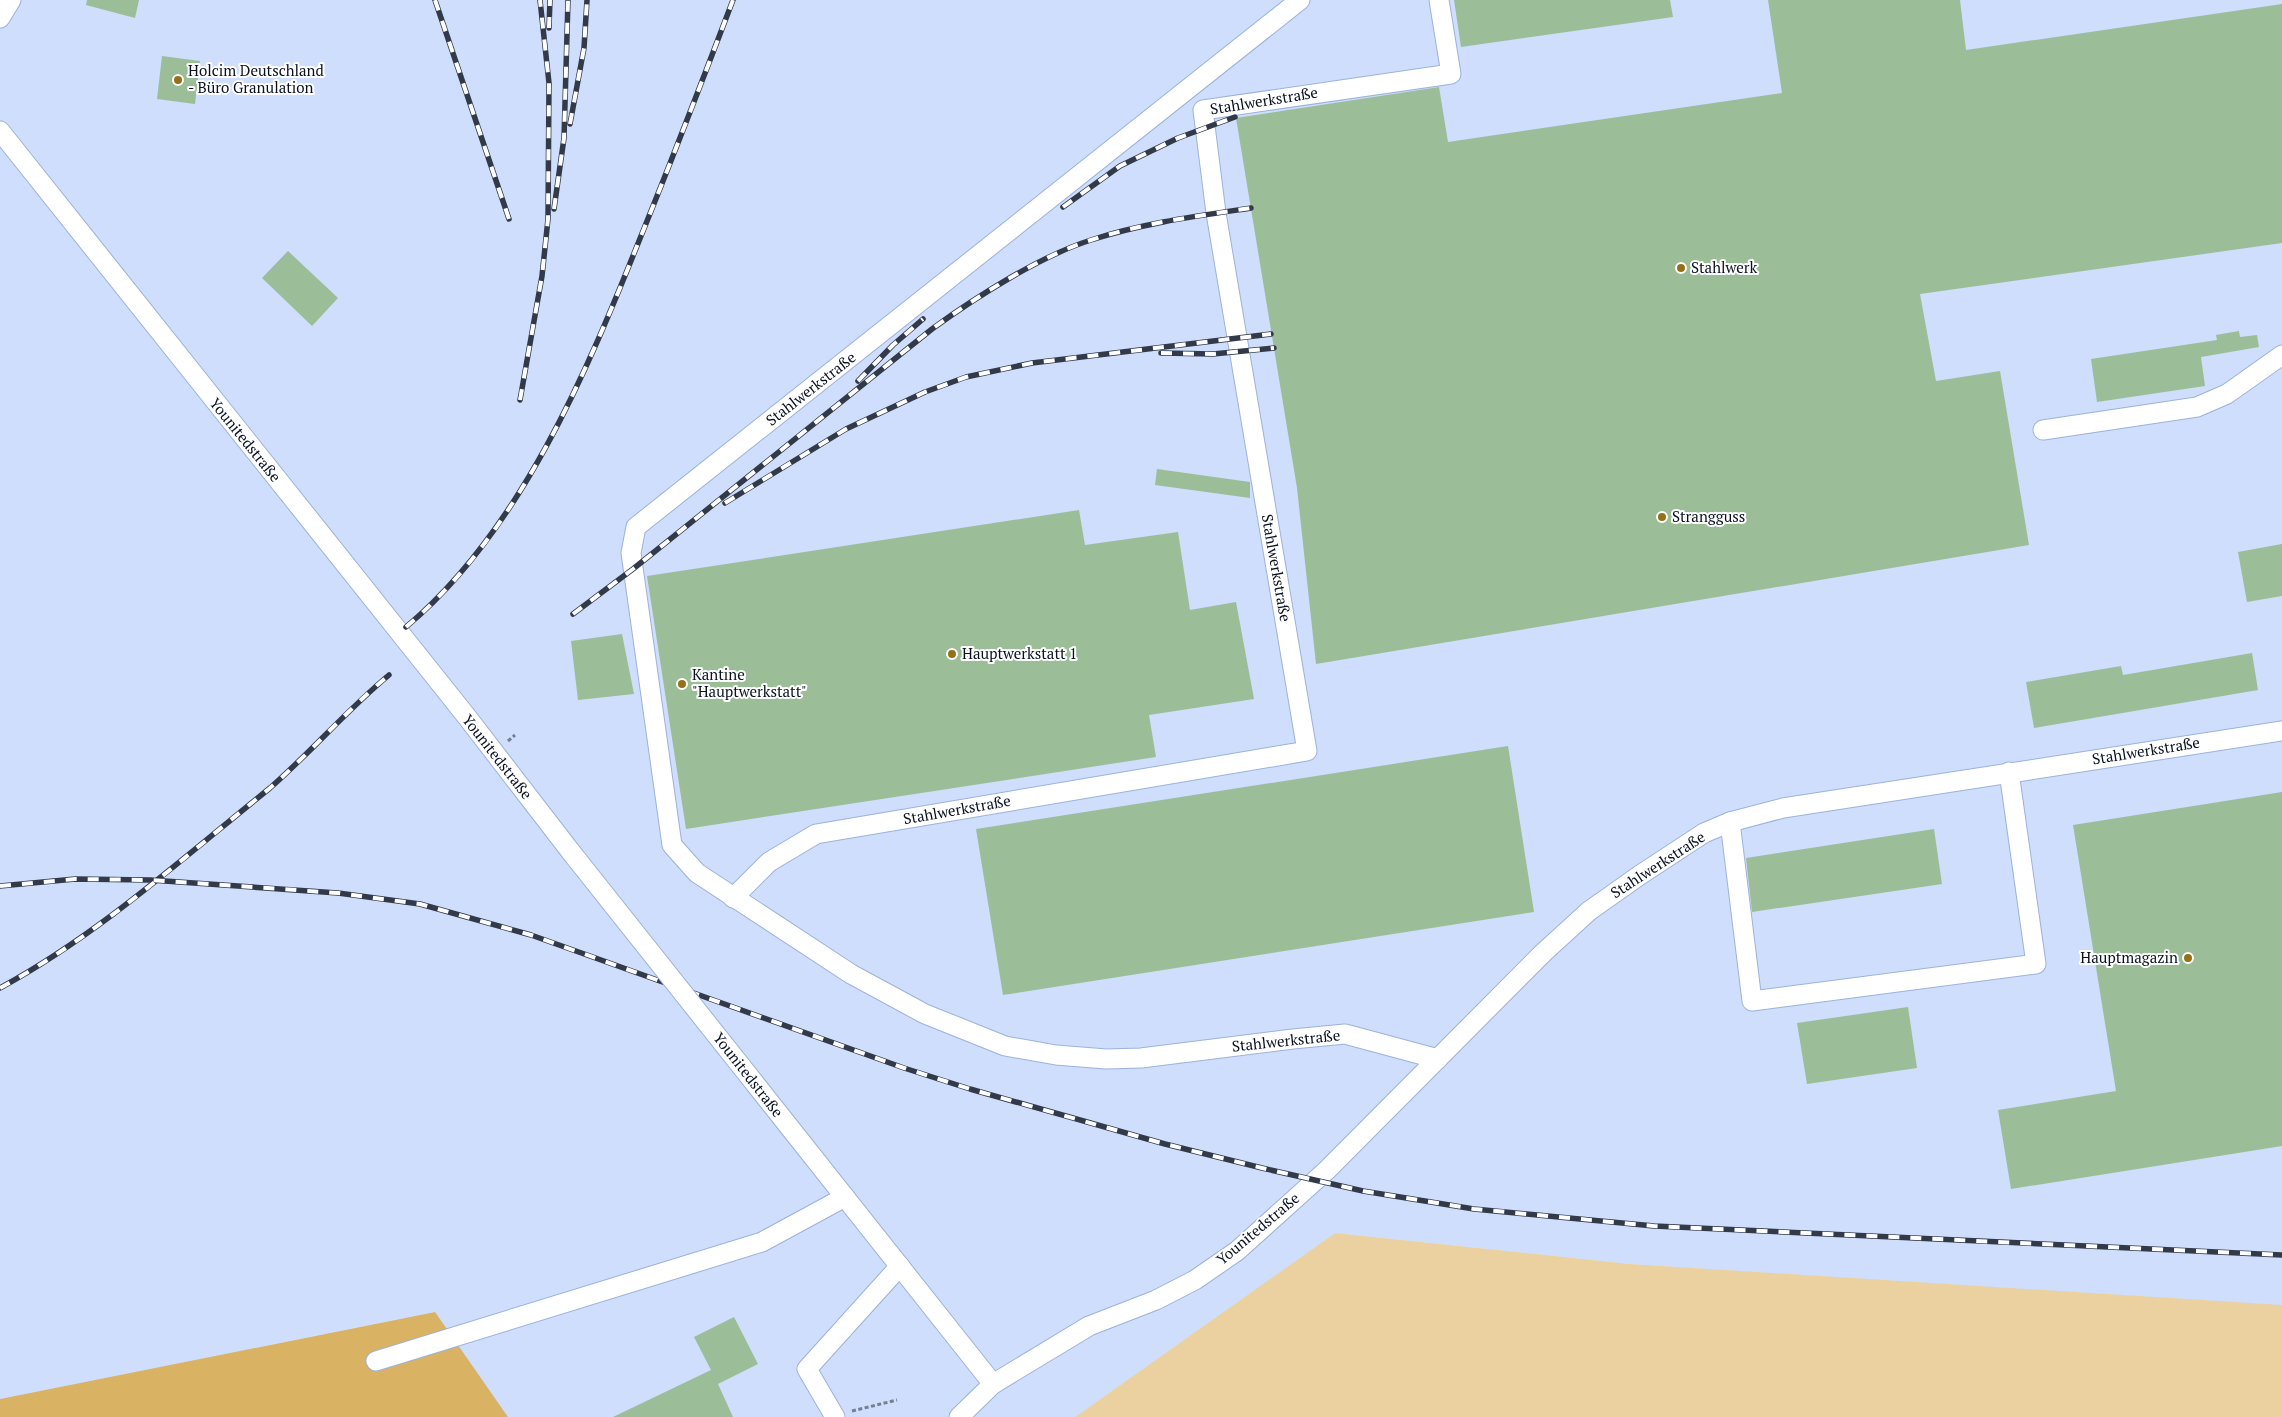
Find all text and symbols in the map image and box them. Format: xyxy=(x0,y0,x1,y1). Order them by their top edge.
place label: Holcim Deutschland - Büro Granulation xyxy=(188,60,324,97)
marker: Holcim Deutschland - Büro Granulation xyxy=(172,74,184,86)
street label: Stahlwerkstraße xyxy=(1209,82,1319,118)
place label: Stahlwerk xyxy=(1691,257,1758,277)
marker: Stahlwerk xyxy=(1675,262,1687,274)
street label: Stahlwerkstraße xyxy=(761,347,859,430)
street label: Younitedstraße xyxy=(206,393,286,486)
place label: Strangguss xyxy=(1672,506,1745,526)
marker: Strangguss xyxy=(1656,511,1668,523)
street label: Stahlwerkstraße xyxy=(1258,513,1296,623)
place label: Hauptwerkstatt 1 xyxy=(962,643,1077,663)
marker: Hauptwerkstatt 1 xyxy=(946,648,958,660)
place label: Kantine "Hauptwerkstatt" xyxy=(692,664,807,701)
marker: Kantine "Hauptwerkstatt" xyxy=(676,678,688,690)
street label: Younitedstraße xyxy=(458,710,537,803)
street label: Stahlwerkstraße xyxy=(2091,732,2201,768)
street label: Stahlwerkstraße xyxy=(902,790,1012,828)
street label: Stahlwerkstraße xyxy=(1606,826,1709,902)
place label: Hauptmagazin xyxy=(2080,947,2178,967)
marker: Hauptmagazin xyxy=(2182,952,2194,964)
street label: Stahlwerkstraße xyxy=(1231,1024,1341,1056)
street label: Younitedstraße xyxy=(709,1028,788,1121)
street label: Younitedstraße xyxy=(1212,1188,1303,1269)

